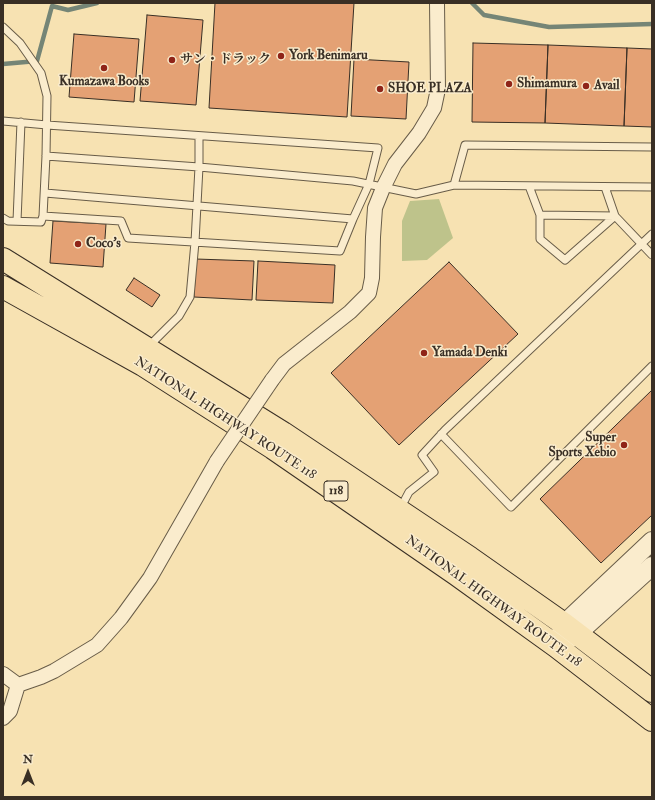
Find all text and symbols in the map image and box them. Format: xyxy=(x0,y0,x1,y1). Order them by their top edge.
place label: York Benimaru xyxy=(289,48,368,64)
marker: York Benimaru xyxy=(276,51,286,61)
place label: サン・ドラック xyxy=(180,52,271,68)
marker: サン・ドラック xyxy=(167,55,177,65)
marker: Kumazawa Books xyxy=(99,63,109,73)
place label: Kumazawa Books xyxy=(59,74,149,90)
place label: Shimamura xyxy=(517,76,577,92)
place label: Avail xyxy=(594,78,620,94)
marker: Shimamura xyxy=(504,79,514,89)
place label: SHOE PLAZA xyxy=(388,81,472,97)
marker: Avail xyxy=(581,81,591,91)
marker: SHOE PLAZA xyxy=(375,84,385,94)
place label: Coco's xyxy=(86,236,121,252)
marker: Coco's xyxy=(73,239,83,249)
place label: Yamada Denki xyxy=(432,345,507,361)
marker: Yamada Denki xyxy=(419,348,429,358)
street label: NATIONAL HIGHWAY ROUTE 118 xyxy=(131,354,319,484)
place label: Super Sports Xebio xyxy=(548,430,616,461)
marker: Super Sports Xebio xyxy=(619,440,629,450)
road number: 118 xyxy=(324,481,348,501)
street label: NATIONAL HIGHWAY ROUTE 118 xyxy=(402,533,584,671)
north arrow xyxy=(8,752,48,792)
text: N xyxy=(23,753,33,766)

